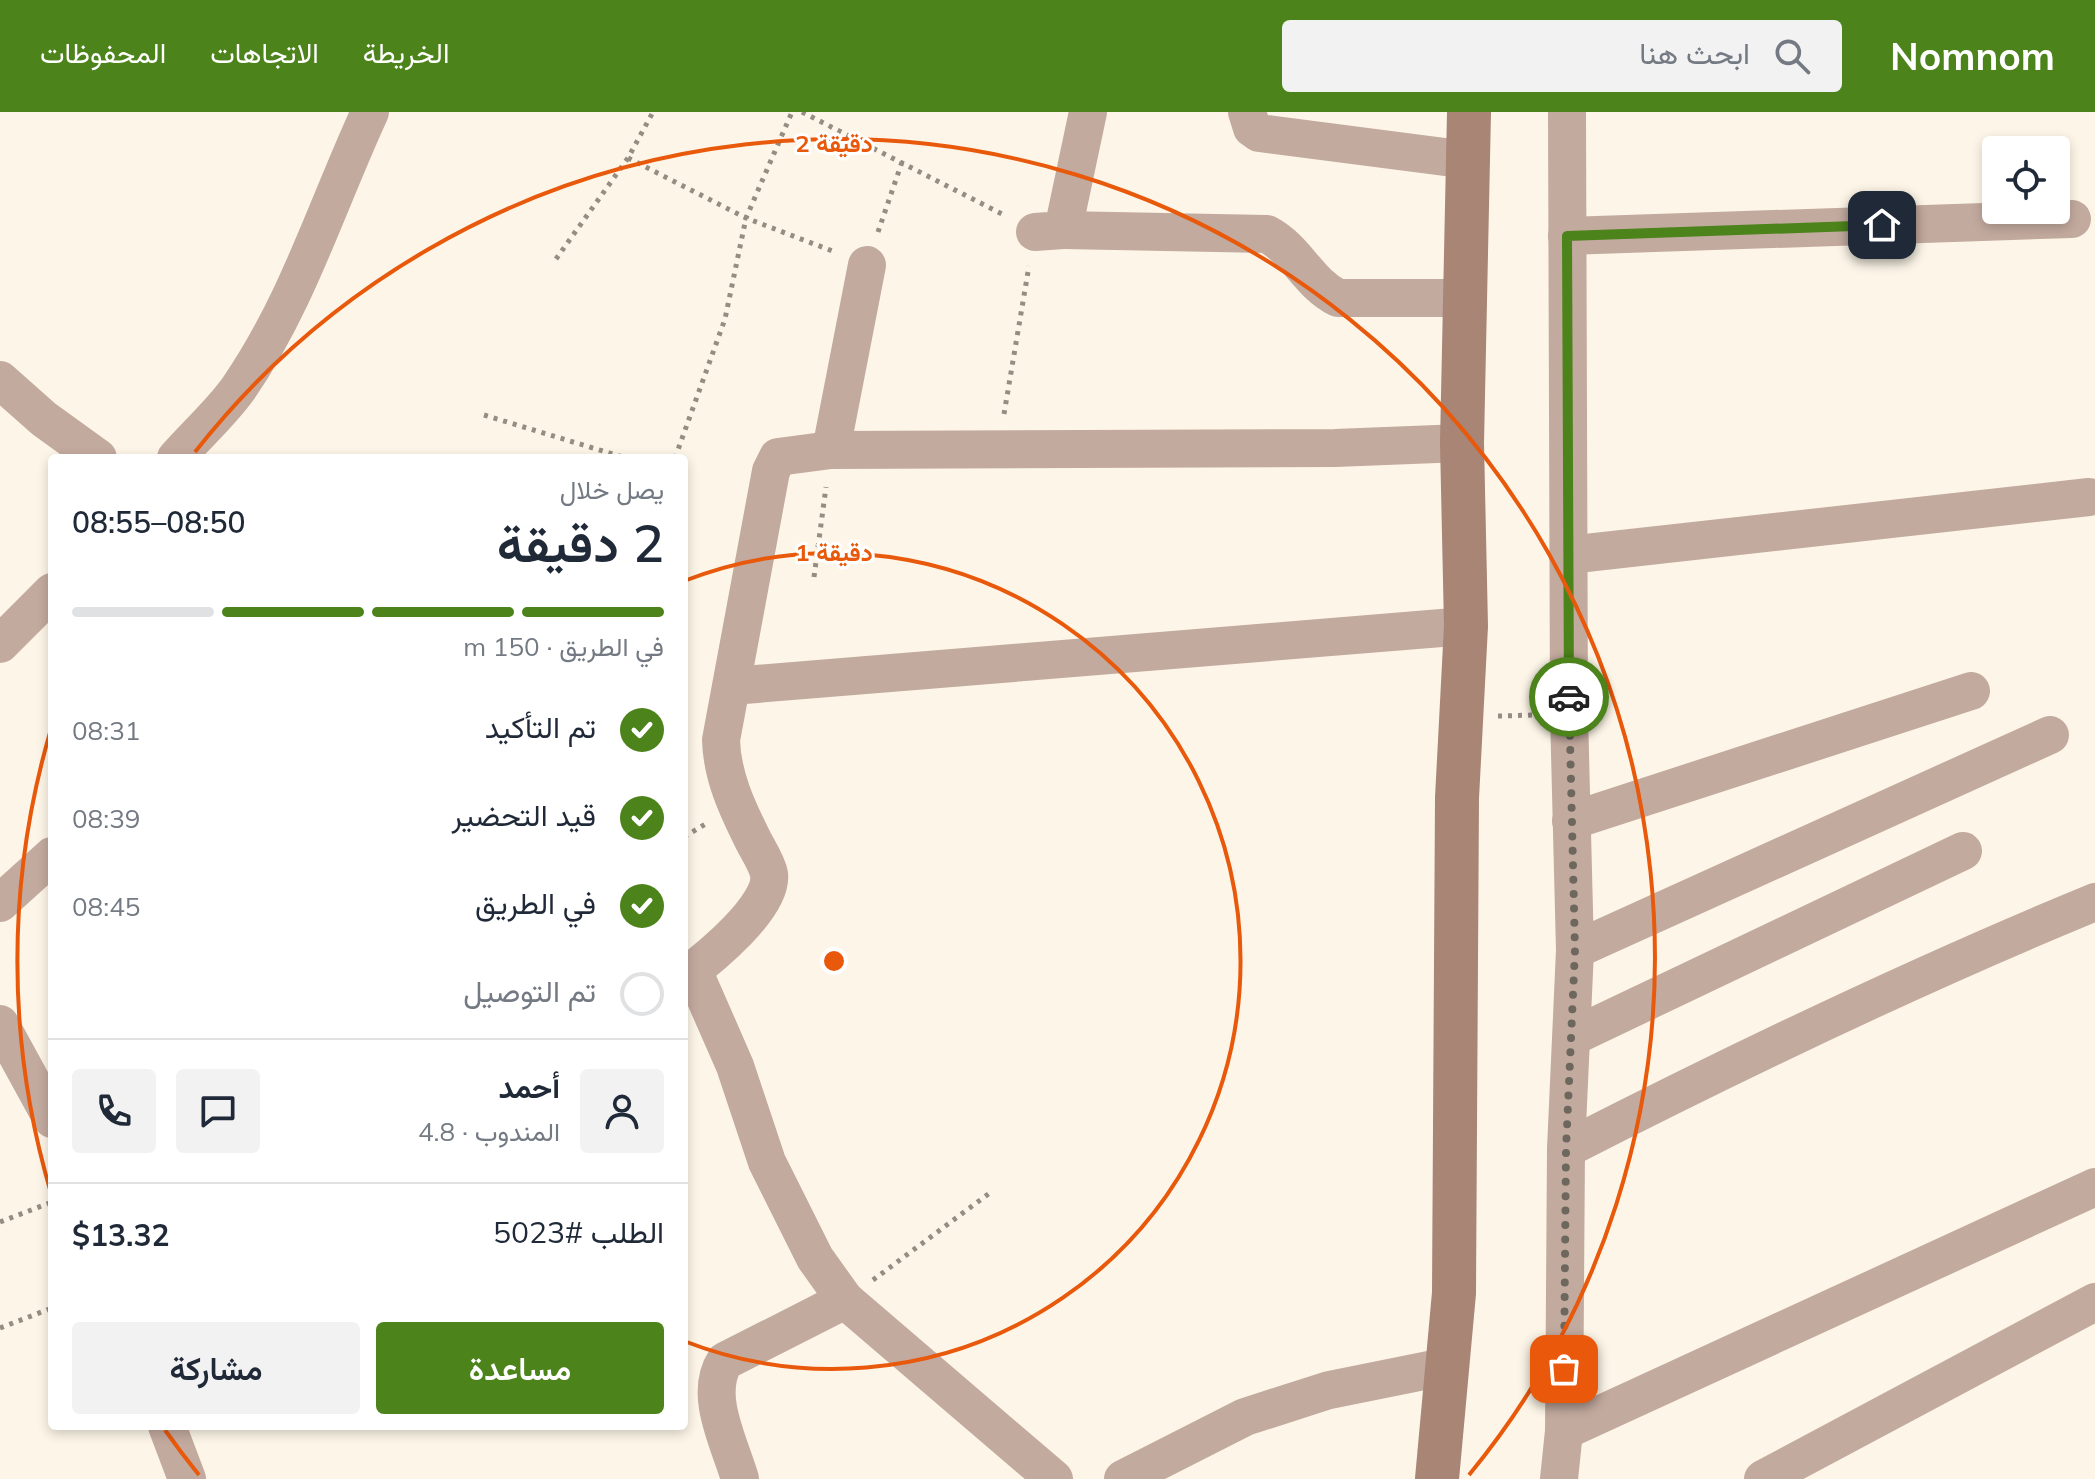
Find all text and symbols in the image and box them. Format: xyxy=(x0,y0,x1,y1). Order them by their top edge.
search box xyxy=(1282,20,1842,92)
text: Nomnom xyxy=(1890,32,2055,80)
text: ابحث هنا xyxy=(1639,34,1750,72)
icon: search xyxy=(1770,34,1814,78)
text: المحفوظات xyxy=(40,35,166,70)
text: الاتجاهات xyxy=(210,35,319,70)
text: الخريطة xyxy=(363,35,449,70)
text: 2 دقيقة xyxy=(795,128,873,158)
map controls xyxy=(1982,136,2070,224)
button: locate xyxy=(1982,136,2070,224)
pin xyxy=(1848,191,1916,259)
icon: home xyxy=(1860,203,1904,247)
text: يصل خلال xyxy=(560,473,664,506)
text: 08:50–08:55 xyxy=(72,503,245,541)
text: 2 دقيقة xyxy=(497,510,664,575)
text: 1 دقيقة xyxy=(795,537,873,567)
text: في الطريق · 150 m xyxy=(463,630,664,663)
courier xyxy=(1529,657,1609,737)
icon: car xyxy=(1547,675,1591,719)
text: تم التأكيد xyxy=(485,708,596,746)
icon: check xyxy=(620,708,664,752)
text: 08:31 xyxy=(72,714,140,747)
text: قيد التحضير xyxy=(452,796,596,834)
icon: check xyxy=(620,796,664,840)
text: 08:39 xyxy=(72,802,140,835)
text: في الطريق xyxy=(475,884,596,922)
icon: check xyxy=(620,884,664,928)
text: 08:45 xyxy=(72,890,140,923)
centre of rings xyxy=(820,947,848,975)
text: تم التوصيل xyxy=(463,972,596,1010)
text: أحمد xyxy=(498,1068,560,1106)
button: phone xyxy=(72,1069,156,1153)
button: chat xyxy=(176,1069,260,1153)
button: person xyxy=(580,1069,664,1153)
text: المندوب · 4.8 xyxy=(418,1115,560,1148)
text: الطلب #5023 xyxy=(493,1213,664,1251)
text: $13.32 xyxy=(72,1216,169,1254)
button: مشاركة xyxy=(72,1322,360,1414)
button: مساعدة xyxy=(376,1322,664,1414)
pin xyxy=(1530,1335,1598,1403)
icon: bag xyxy=(1542,1347,1586,1391)

